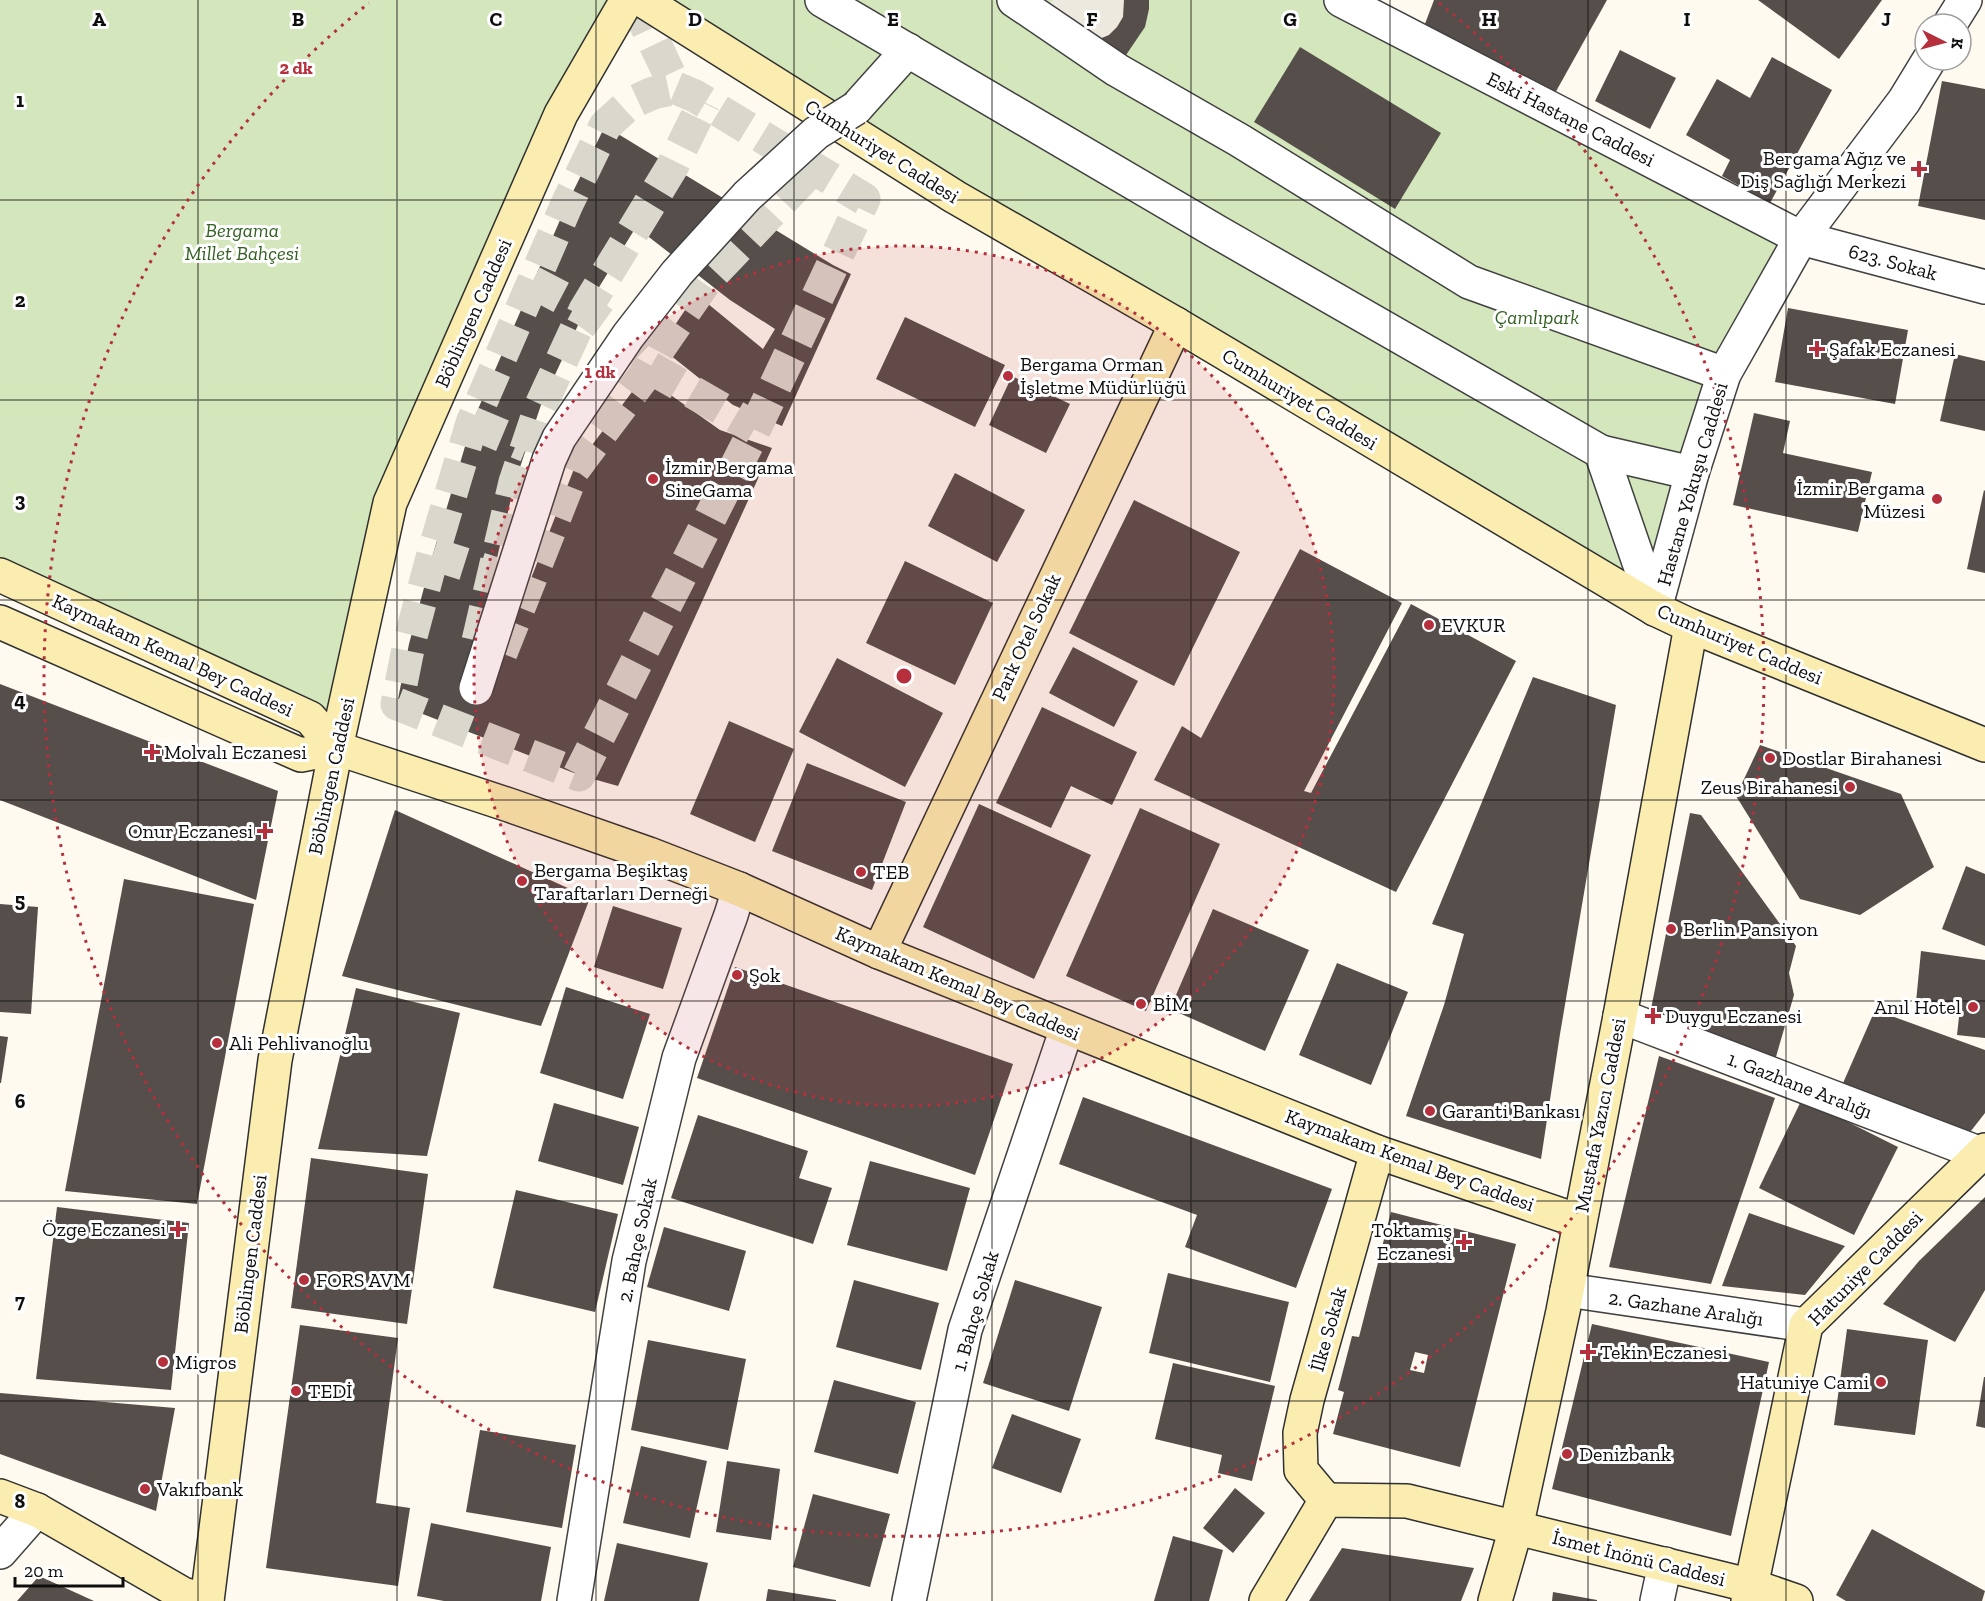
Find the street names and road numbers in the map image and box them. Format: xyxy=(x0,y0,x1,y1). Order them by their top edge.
street label: Eski Hastane Caddesi xyxy=(1483,66,1659,172)
street label: Cumhuriyet Caddesi xyxy=(801,94,964,208)
street label: Böblingen Caddesi xyxy=(429,235,517,391)
street label: 623. Sokak xyxy=(1846,239,1941,286)
street label: Cumhuriyet Caddesi xyxy=(1218,343,1382,455)
street label: Hastane Yokuşu Caddesi xyxy=(1651,379,1733,589)
street label: Park Otel Sokak xyxy=(986,569,1066,704)
street label: Kaymakam Kemal Bey Caddesi xyxy=(49,588,298,722)
street label: Cumhuriyet Caddesi xyxy=(1654,598,1827,690)
street label: Böblingen Caddesi xyxy=(303,695,359,857)
street label: Kaymakam Kemal Bey Caddesi xyxy=(832,920,1084,1046)
street label: Mustafa Yazıcı Caddesi xyxy=(1569,1015,1631,1214)
street label: 1. Gazhane Aralığı xyxy=(1724,1046,1876,1124)
street label: Kaymakam Kemal Bey Caddesi xyxy=(1282,1104,1538,1216)
street label: Böblingen Caddesi xyxy=(228,1173,272,1335)
street label: 2. Bahçe Sokak xyxy=(612,1175,662,1304)
street label: Hatuniye Caddesi xyxy=(1803,1205,1928,1330)
street label: 1. Bahçe Sokak xyxy=(946,1248,1004,1374)
street label: İlke Sokak xyxy=(1304,1283,1352,1374)
street label: 2. Gazhane Aralığı xyxy=(1607,1285,1765,1331)
street label: İsmet İnönü Caddesi xyxy=(1550,1525,1728,1591)

